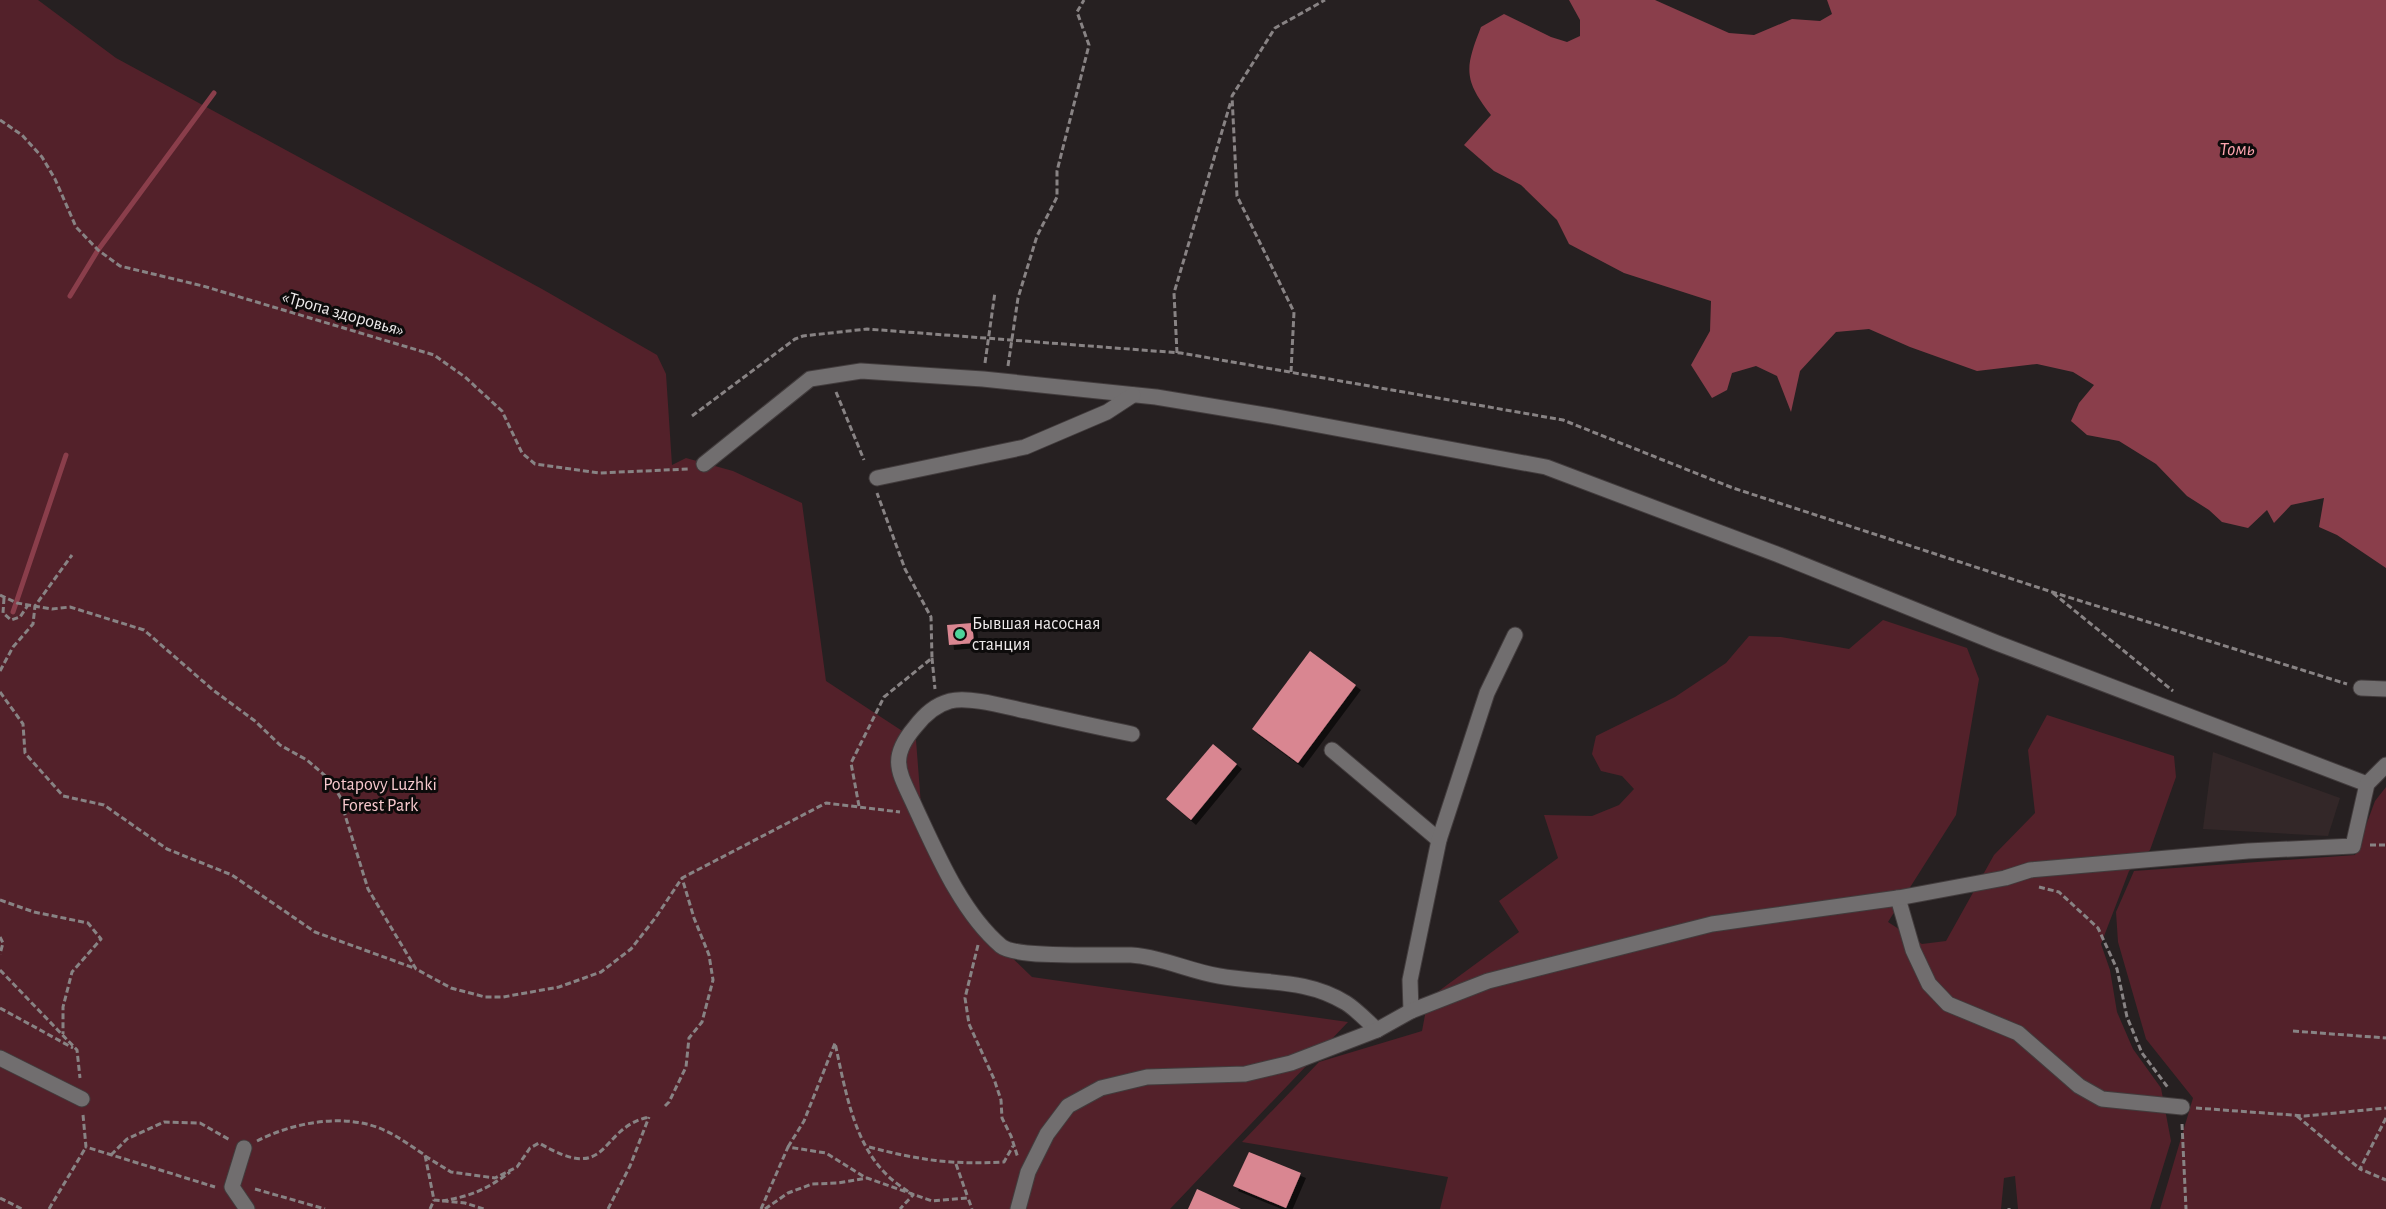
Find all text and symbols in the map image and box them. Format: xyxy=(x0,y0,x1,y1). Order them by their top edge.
water label: Томь xyxy=(2219,139,2255,159)
street label: «Тропа здоровья» xyxy=(280,288,406,340)
place label: Бывшая насосная станция xyxy=(972,615,1100,654)
marker: Бывшая насосная станция xyxy=(953,627,967,641)
park label: Potapovy Luzhki Forest Park xyxy=(323,776,437,815)

